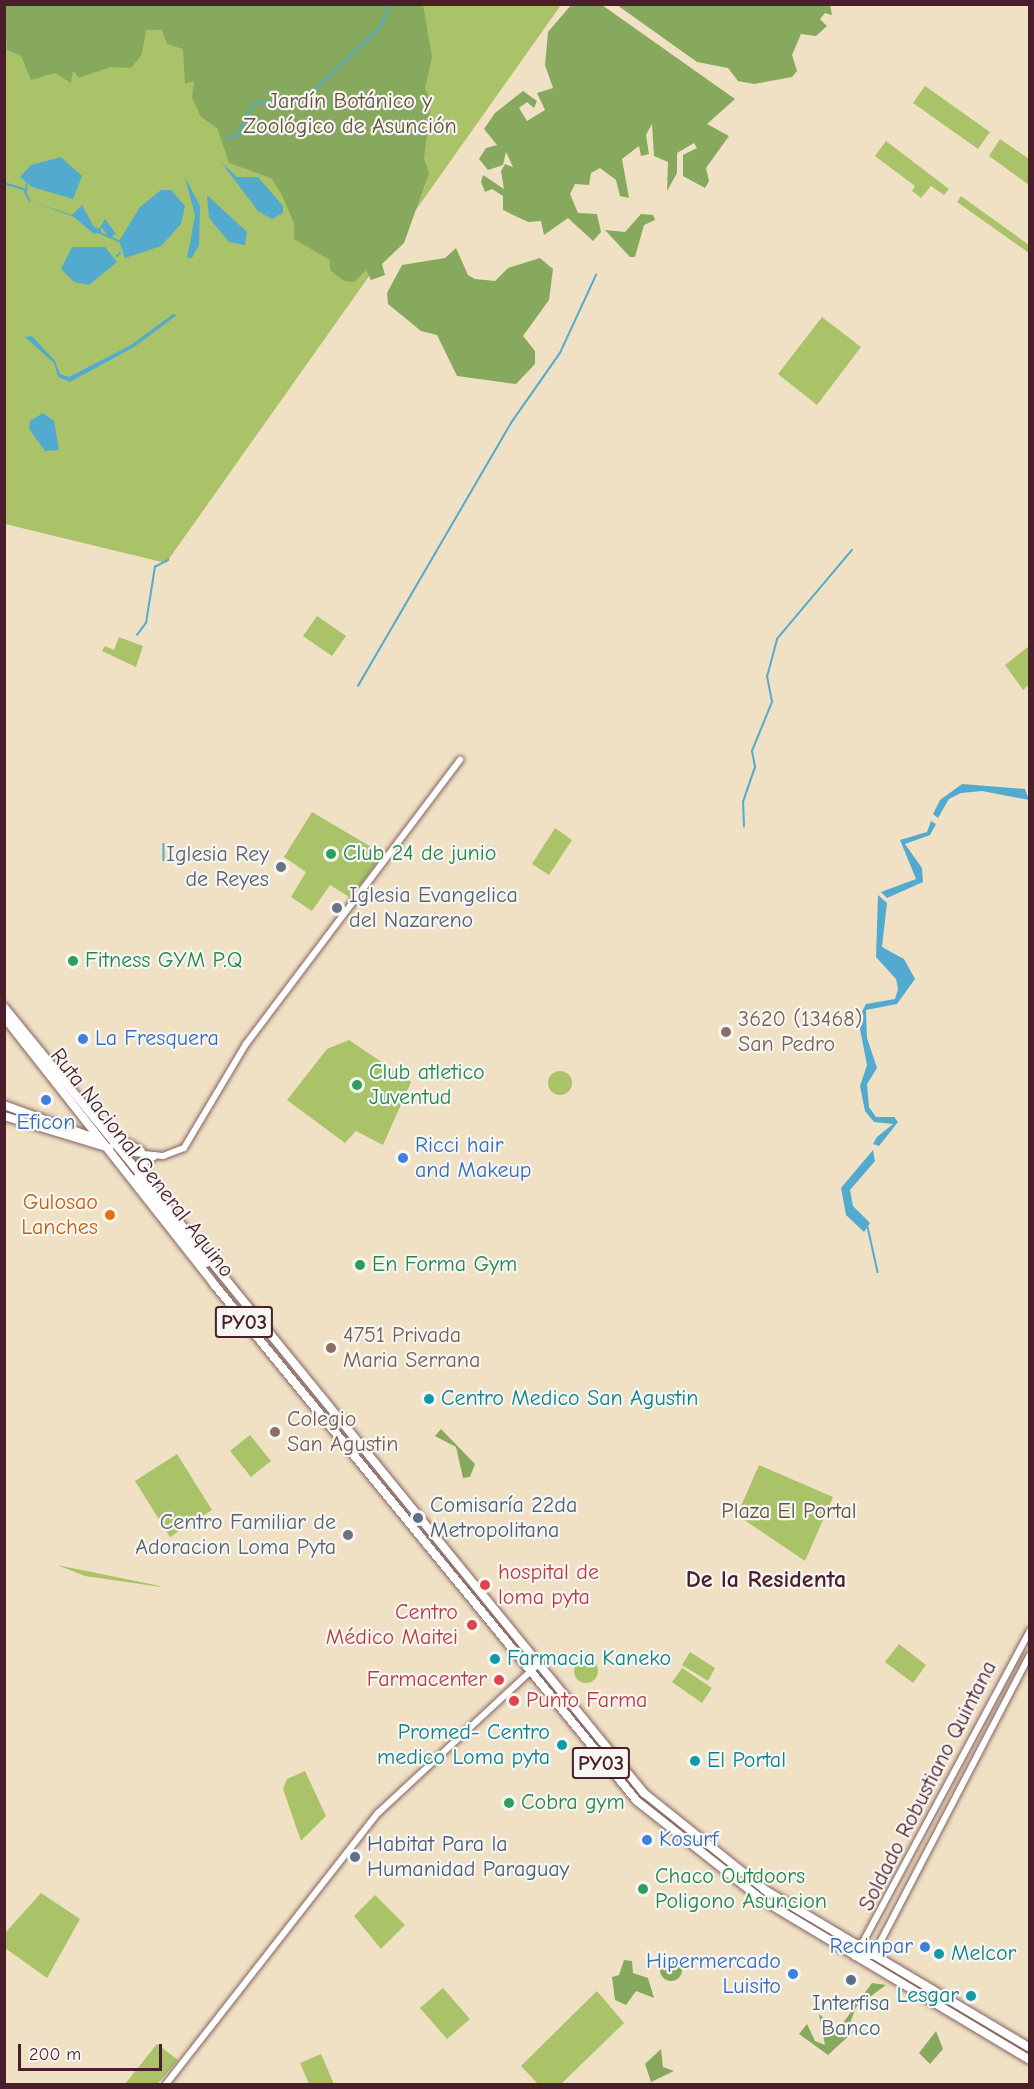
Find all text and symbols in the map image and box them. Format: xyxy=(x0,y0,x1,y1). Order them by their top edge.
park label: Jardín Botánico y Zoológico de Asunción xyxy=(243,88,457,140)
place label: Iglesia Rey de Reyes xyxy=(166,841,269,892)
place label: Club 24 de junio xyxy=(343,841,496,867)
marker: Club 24 de junio xyxy=(324,847,338,861)
marker: Iglesia Rey de Reyes xyxy=(274,860,288,874)
place label: Iglesia Evangelica del Nazareno xyxy=(349,882,518,933)
marker: Iglesia Evangelica del Nazareno xyxy=(330,901,344,915)
place label: Fitness GYM P.Q xyxy=(85,948,242,974)
marker: Fitness GYM P.Q xyxy=(66,954,80,968)
place label: 3620 (13468) San Pedro xyxy=(738,1006,862,1058)
marker: 3620 (13468) San Pedro xyxy=(719,1025,733,1039)
place label: La Fresquera xyxy=(95,1026,219,1052)
marker: La Fresquera xyxy=(76,1032,90,1046)
street label: Ruta Nacional General Aquino xyxy=(44,1043,240,1283)
place label: Club atletico Juventud xyxy=(369,1059,485,1110)
marker: Club atletico Juventud xyxy=(350,1078,364,1092)
marker: Eficon xyxy=(39,1093,53,1107)
place label: Eficon xyxy=(17,1110,75,1136)
place label: Ricci hair and Makeup xyxy=(415,1132,531,1184)
marker: Ricci hair and Makeup xyxy=(396,1151,410,1165)
place label: Gulosao Lanches xyxy=(21,1189,98,1240)
marker: Gulosao Lanches xyxy=(103,1208,117,1222)
place label: En Forma Gym xyxy=(372,1252,517,1278)
marker: En Forma Gym xyxy=(353,1258,367,1272)
road number: PY03 xyxy=(214,1304,274,1340)
place label: 4751 Privada Maria Serrana xyxy=(343,1322,480,1374)
marker: 4751 Privada Maria Serrana xyxy=(324,1341,338,1355)
place label: Centro Medico San Agustin xyxy=(441,1386,698,1412)
marker: Centro Medico San Agustin xyxy=(422,1392,436,1406)
place label: Colegio San Agustin xyxy=(287,1406,398,1458)
marker: Colegio San Agustin xyxy=(268,1425,282,1439)
place label: Comisaría 22da Metropolitana xyxy=(430,1492,577,1544)
park label: Plaza El Portal xyxy=(721,1499,857,1525)
place label: Centro Familiar de Adoracion Loma Pyta xyxy=(135,1509,336,1560)
marker: Comisaría 22da Metropolitana xyxy=(411,1511,425,1525)
marker: Centro Familiar de Adoracion Loma Pyta xyxy=(341,1528,355,1542)
place label: hospital de loma pyta xyxy=(498,1559,599,1610)
district label: De la Residenta xyxy=(686,1566,846,1594)
marker: hospital de loma pyta xyxy=(476,1576,494,1594)
place label: Centro Médico Maitei xyxy=(326,1599,458,1651)
marker: Centro Médico Maitei xyxy=(463,1616,481,1634)
place label: Farmacia Kaneko xyxy=(507,1646,671,1672)
marker: Farmacia Kaneko xyxy=(488,1652,502,1666)
street label: Soldado Robustiano Quintana xyxy=(853,1657,1003,1915)
place label: Farmacenter xyxy=(367,1667,487,1693)
marker: Farmacenter xyxy=(492,1673,506,1687)
place label: Punto Farma xyxy=(526,1688,647,1714)
marker: Punto Farma xyxy=(507,1694,521,1708)
place label: Promed- Centro medico Loma pyta xyxy=(377,1719,550,1771)
marker: Promed- Centro medico Loma pyta xyxy=(555,1738,569,1752)
road number: PY03 xyxy=(571,1745,631,1781)
place label: El Portal xyxy=(707,1748,786,1774)
marker: El Portal xyxy=(688,1754,702,1768)
place label: Cobra gym xyxy=(521,1790,625,1816)
marker: Cobra gym xyxy=(502,1796,516,1810)
place label: Kosurf xyxy=(659,1827,718,1853)
place label: Habitat Para la Humanidad Paraguay xyxy=(367,1831,569,1882)
marker: Kosurf xyxy=(640,1833,654,1847)
marker: Habitat Para la Humanidad Paraguay xyxy=(348,1850,362,1864)
place label: Chaco Outdoors Poligono Asuncion xyxy=(655,1863,827,1915)
marker: Chaco Outdoors Poligono Asuncion xyxy=(636,1882,650,1896)
place label: Recinpar xyxy=(830,1934,913,1960)
marker: Recinpar xyxy=(918,1940,932,1954)
place label: Melcor xyxy=(951,1941,1016,1967)
marker: Melcor xyxy=(932,1947,946,1961)
place label: Hipermercado Luisito xyxy=(646,1948,781,2000)
marker: Hipermercado Luisito xyxy=(786,1967,800,1981)
marker: Interfisa Banco xyxy=(844,1973,858,1987)
place label: Lesgar xyxy=(897,1983,959,2009)
marker: Lesgar xyxy=(964,1989,978,2003)
place label: Interfisa Banco xyxy=(812,1990,890,2042)
scale bar xyxy=(21,2032,165,2070)
text: 200 m xyxy=(29,2044,81,2065)

